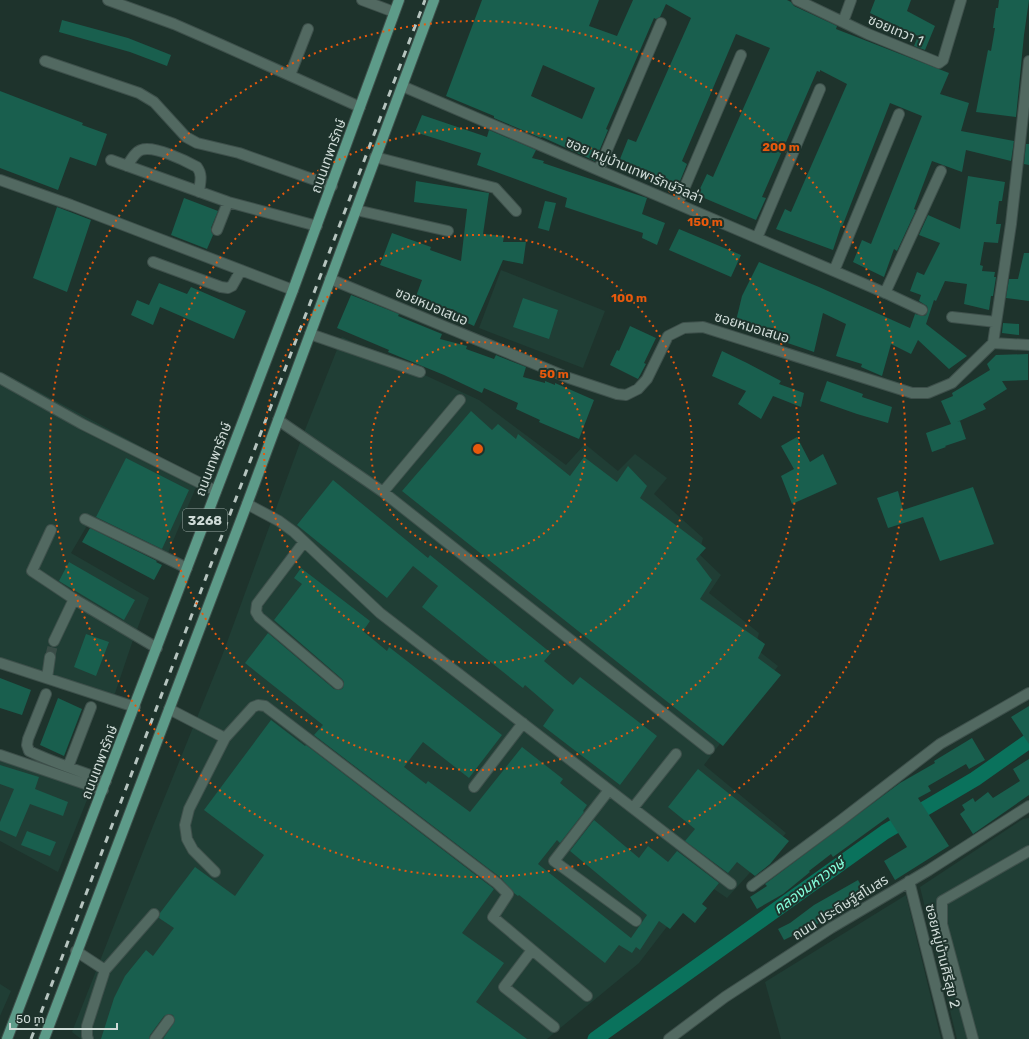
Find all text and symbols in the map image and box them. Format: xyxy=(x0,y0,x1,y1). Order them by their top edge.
street label: ซอยเทวา 1 xyxy=(865,11,926,50)
street label: ถนนเทพารักษ์ xyxy=(307,117,350,196)
street label: ซอย หมู่บ้านเทพารักษ์วิลล่า xyxy=(563,134,706,207)
text: 200 m xyxy=(762,140,800,154)
text: 150 m xyxy=(687,215,723,229)
street label: ซอยหมอเสนอ xyxy=(393,283,471,329)
text: 100 m xyxy=(611,291,647,305)
street label: ซอยหมอเสนอ xyxy=(712,308,791,347)
text: 50 m xyxy=(539,367,569,381)
street label: ถนนเทพารักษ์ xyxy=(192,420,235,499)
centre of rings xyxy=(471,442,485,456)
road number: 3268 xyxy=(183,509,227,531)
street label: ถนนเทพารักษ์ xyxy=(78,723,121,802)
water label: คลองมหาวงษ์ xyxy=(770,853,850,918)
street label: ถนน ประดิษฐ์สโมสร xyxy=(789,871,892,944)
street label: ซอยหมู่บ้านศิรีสุข 2 xyxy=(921,902,964,1010)
scale bar xyxy=(10,1005,117,1031)
text: 50 m xyxy=(16,1012,44,1026)

